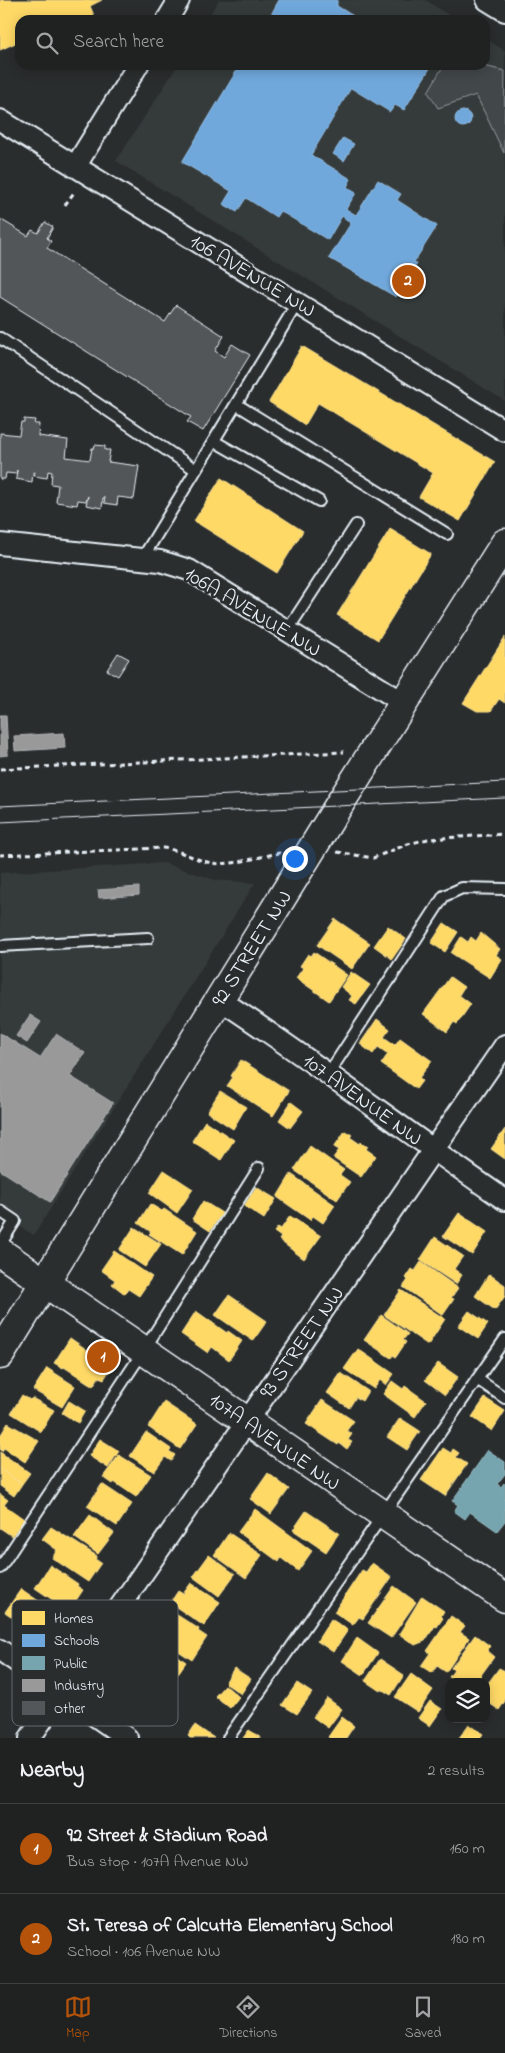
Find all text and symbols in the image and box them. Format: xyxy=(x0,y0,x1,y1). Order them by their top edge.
search box xyxy=(15,15,490,70)
icon: search xyxy=(33,29,61,57)
text: Search here xyxy=(73,29,164,56)
street label: 106 AVENUE NW xyxy=(184,227,320,326)
pin: 2 xyxy=(392,262,424,300)
street label: 106A AVENUE NW xyxy=(178,560,326,665)
your location xyxy=(282,846,308,872)
street label: 92 STREET NW xyxy=(205,885,300,1013)
street label: 107 AVENUE NW xyxy=(296,1047,428,1154)
street label: 93 STREET NW xyxy=(253,1281,352,1405)
pin: 1 xyxy=(87,1338,119,1376)
street label: 107A AVENUE NW xyxy=(202,1386,346,1499)
legend xyxy=(12,1600,178,1726)
text: Homes xyxy=(54,1609,94,1630)
text: Schools xyxy=(54,1631,99,1652)
text: Public xyxy=(54,1654,88,1675)
text: Industry xyxy=(54,1676,104,1698)
map controls xyxy=(445,1678,490,1723)
button: layers xyxy=(445,1678,490,1723)
text: Other xyxy=(54,1699,86,1720)
text: Nearby xyxy=(20,1756,84,1786)
text: 2 results xyxy=(427,1759,485,1783)
text: 92 Street & Stadium Road xyxy=(67,1823,268,1850)
text: 1 xyxy=(33,1837,39,1861)
text: 160 m xyxy=(450,1837,485,1861)
text: Bus stop · 107A Avenue NW xyxy=(67,1850,248,1874)
text: St. Teresa of Calcutta Elementary School xyxy=(67,1913,393,1940)
text: 2 xyxy=(32,1927,40,1951)
text: 180 m xyxy=(451,1927,485,1951)
text: School · 106 Avenue NW xyxy=(67,1940,220,1964)
tab: Map xyxy=(64,1993,92,2044)
tab: Directions xyxy=(219,1993,277,2044)
tab: Saved xyxy=(405,1993,441,2044)

